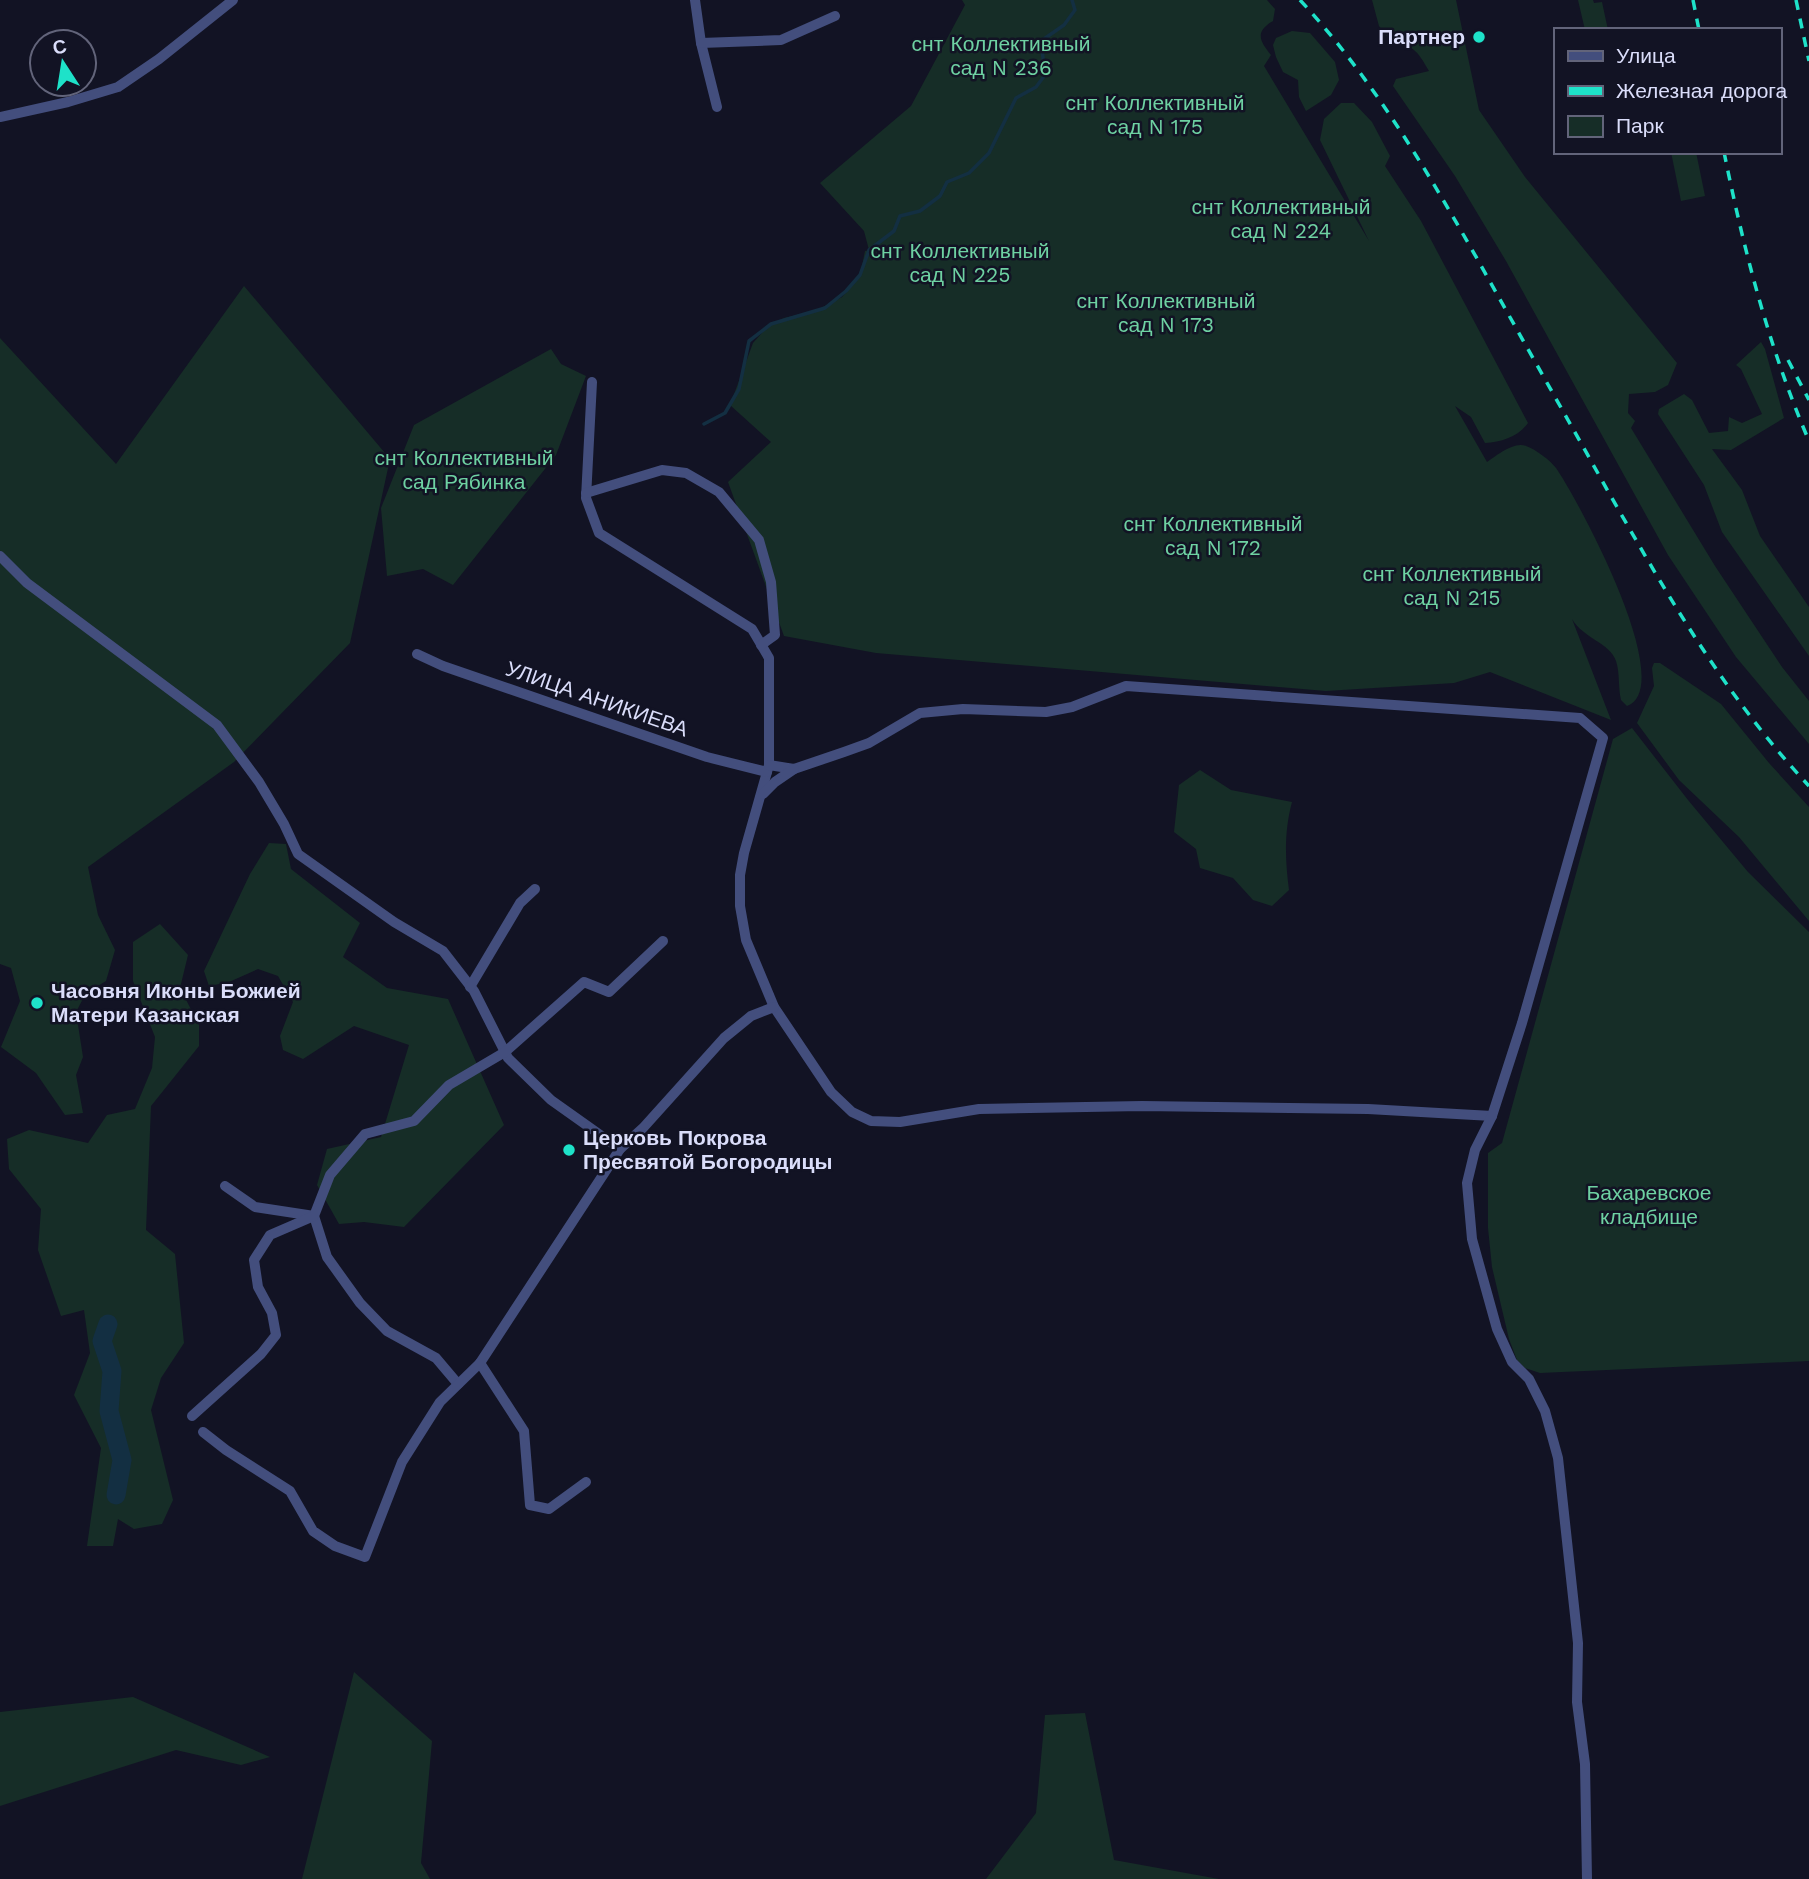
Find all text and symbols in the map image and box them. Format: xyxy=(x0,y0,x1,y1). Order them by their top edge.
place label: Партнер xyxy=(1378,24,1465,49)
north arrow xyxy=(28,28,98,98)
legend xyxy=(1554,28,1781,154)
marker: Партнер xyxy=(1471,29,1487,45)
park label: снт Коллективный сад N 236 xyxy=(912,31,1090,80)
text: С xyxy=(50,34,69,60)
text: Улица xyxy=(1616,43,1676,68)
text: Железная дорога xyxy=(1616,78,1788,103)
park label: снт Коллективный сад N 175 xyxy=(1066,90,1244,139)
text: Парк xyxy=(1616,113,1664,138)
park label: снт Коллективный сад N 224 xyxy=(1192,194,1370,243)
park label: снт Коллективный сад N 225 xyxy=(871,238,1049,287)
park label: снт Коллективный сад N 173 xyxy=(1077,288,1255,337)
park label: снт Коллективный сад Рябинка xyxy=(375,445,553,494)
park label: снт Коллективный сад N 172 xyxy=(1124,511,1302,560)
park label: снт Коллективный сад N 215 xyxy=(1363,561,1541,610)
street label: УЛИЦА АНИКИЕВА xyxy=(503,656,692,741)
place label: Часовня Иконы Божией Матери Казанская xyxy=(51,978,301,1027)
marker: Часовня Иконы Божией Матери Казанская xyxy=(29,995,45,1011)
place label: Церковь Покрова Пресвятой Богородицы xyxy=(583,1125,832,1174)
marker: Церковь Покрова Пресвятой Богородицы xyxy=(561,1142,577,1158)
park label: Бахаревское кладбище xyxy=(1587,1180,1711,1229)

